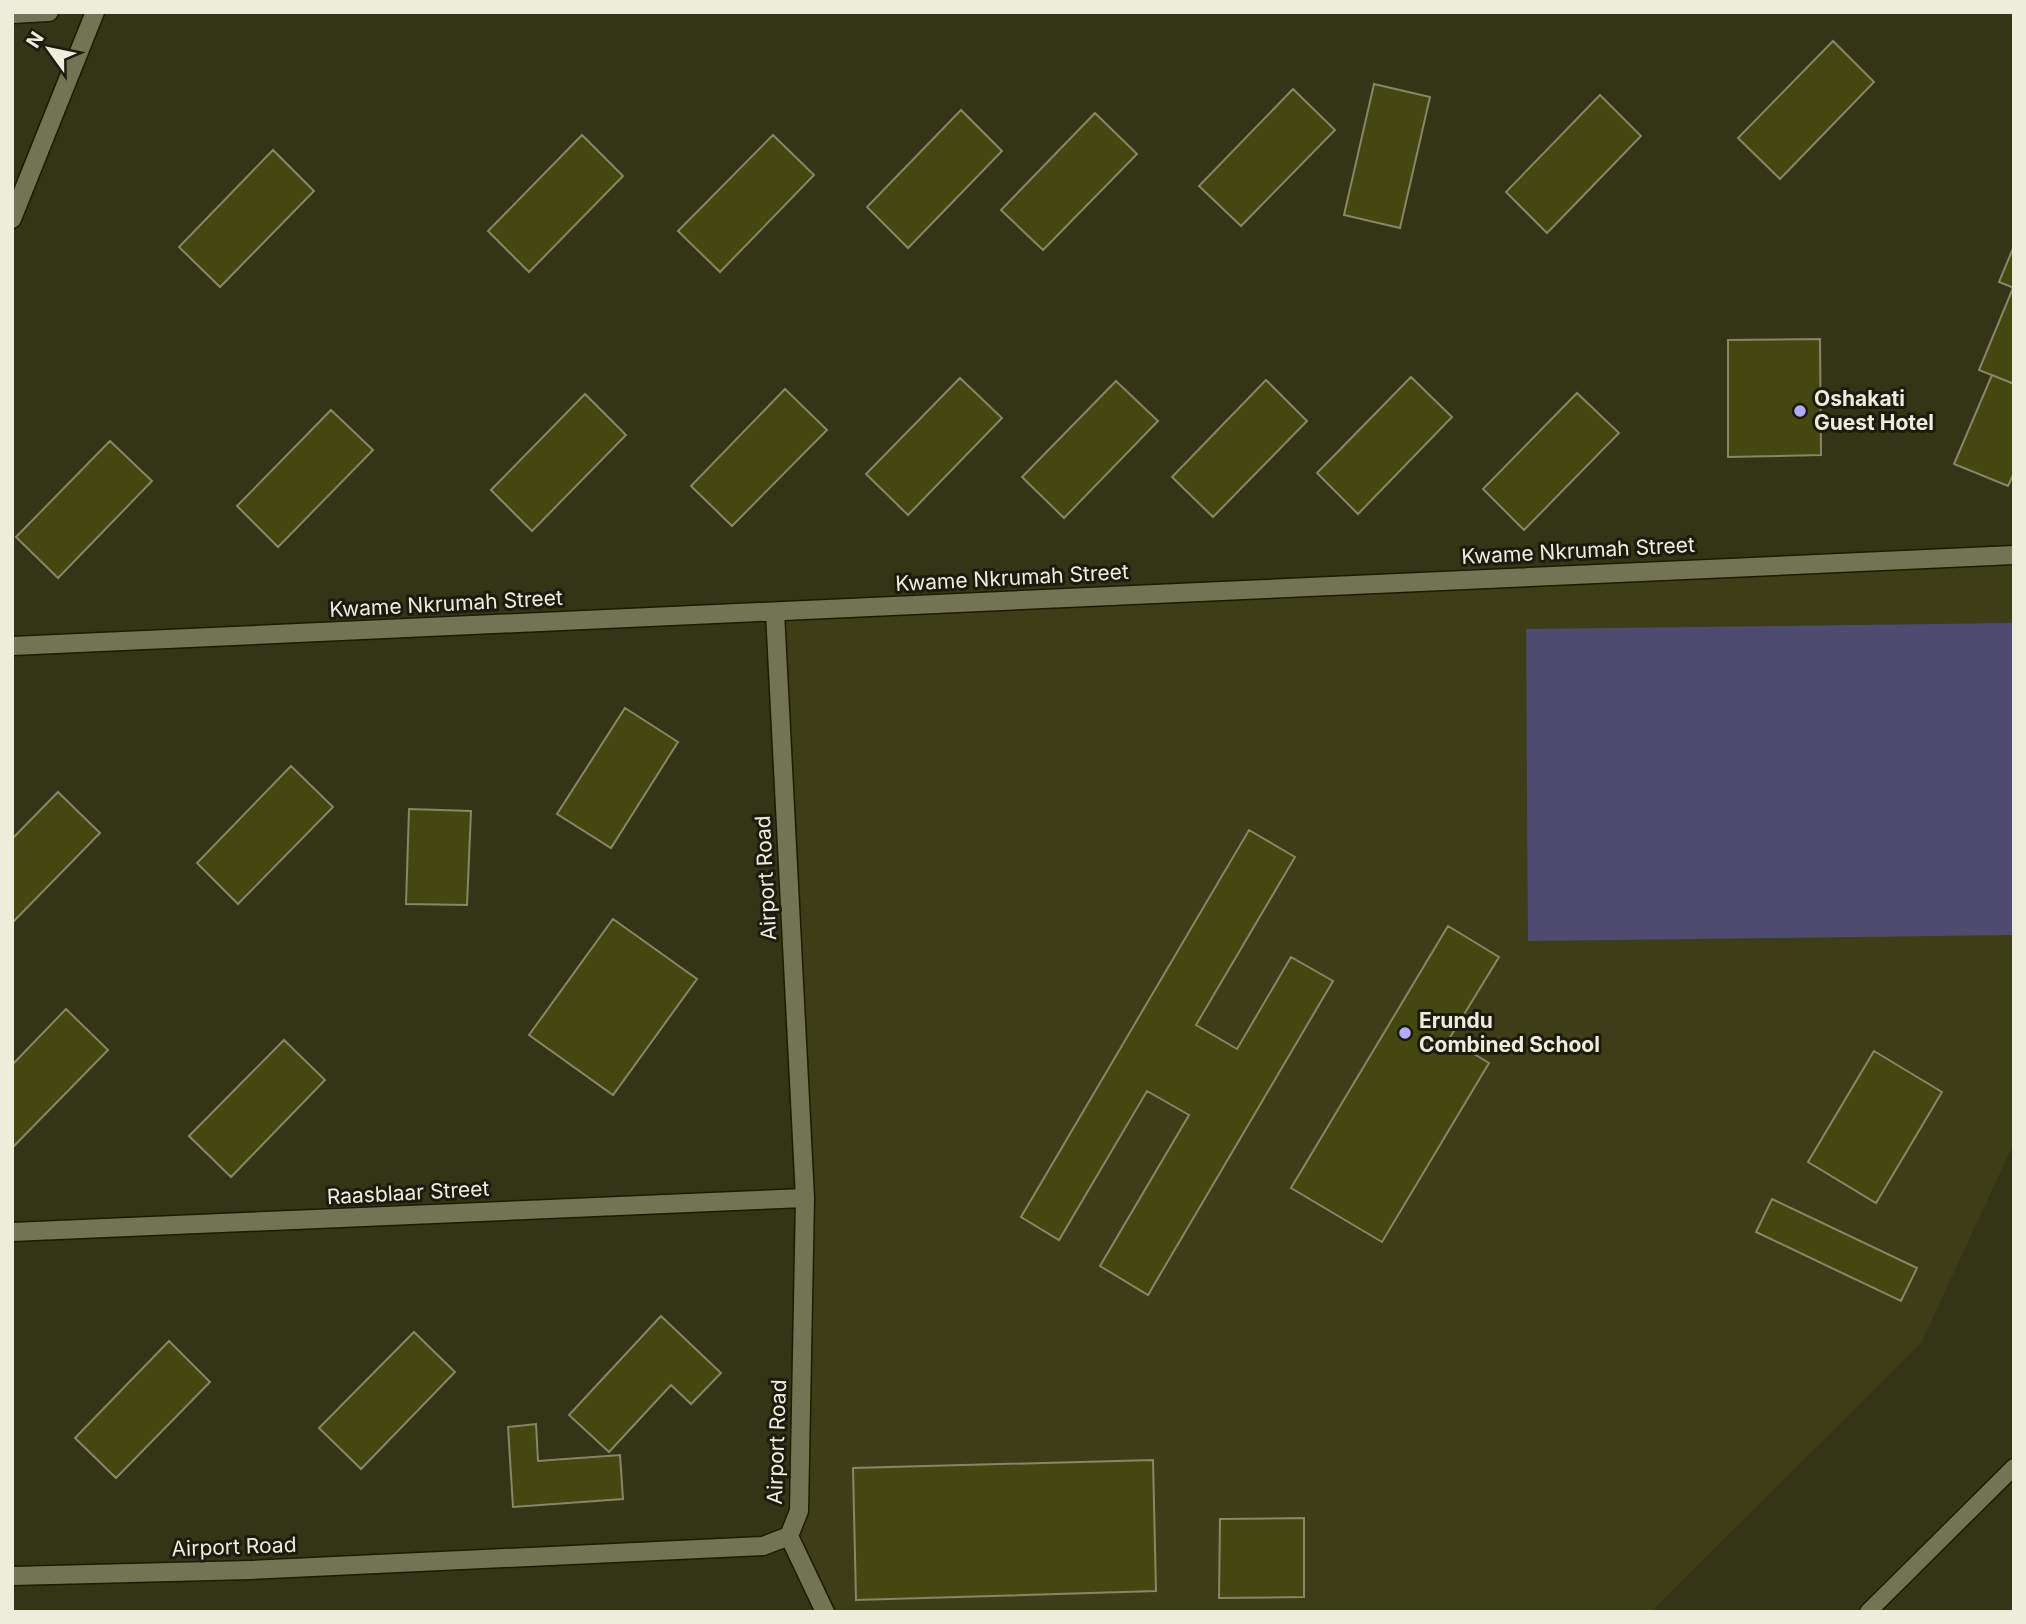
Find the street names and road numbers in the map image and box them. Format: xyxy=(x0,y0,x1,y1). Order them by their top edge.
street label: Kwame Nkrumah Street xyxy=(1461,532,1695,569)
street label: Kwame Nkrumah Street xyxy=(895,559,1129,596)
street label: Kwame Nkrumah Street xyxy=(329,585,563,622)
street label: Airport Road xyxy=(750,815,781,941)
street label: Raasblaar Street xyxy=(326,1176,490,1209)
street label: Airport Road xyxy=(762,1379,791,1505)
street label: Airport Road xyxy=(171,1532,297,1561)

